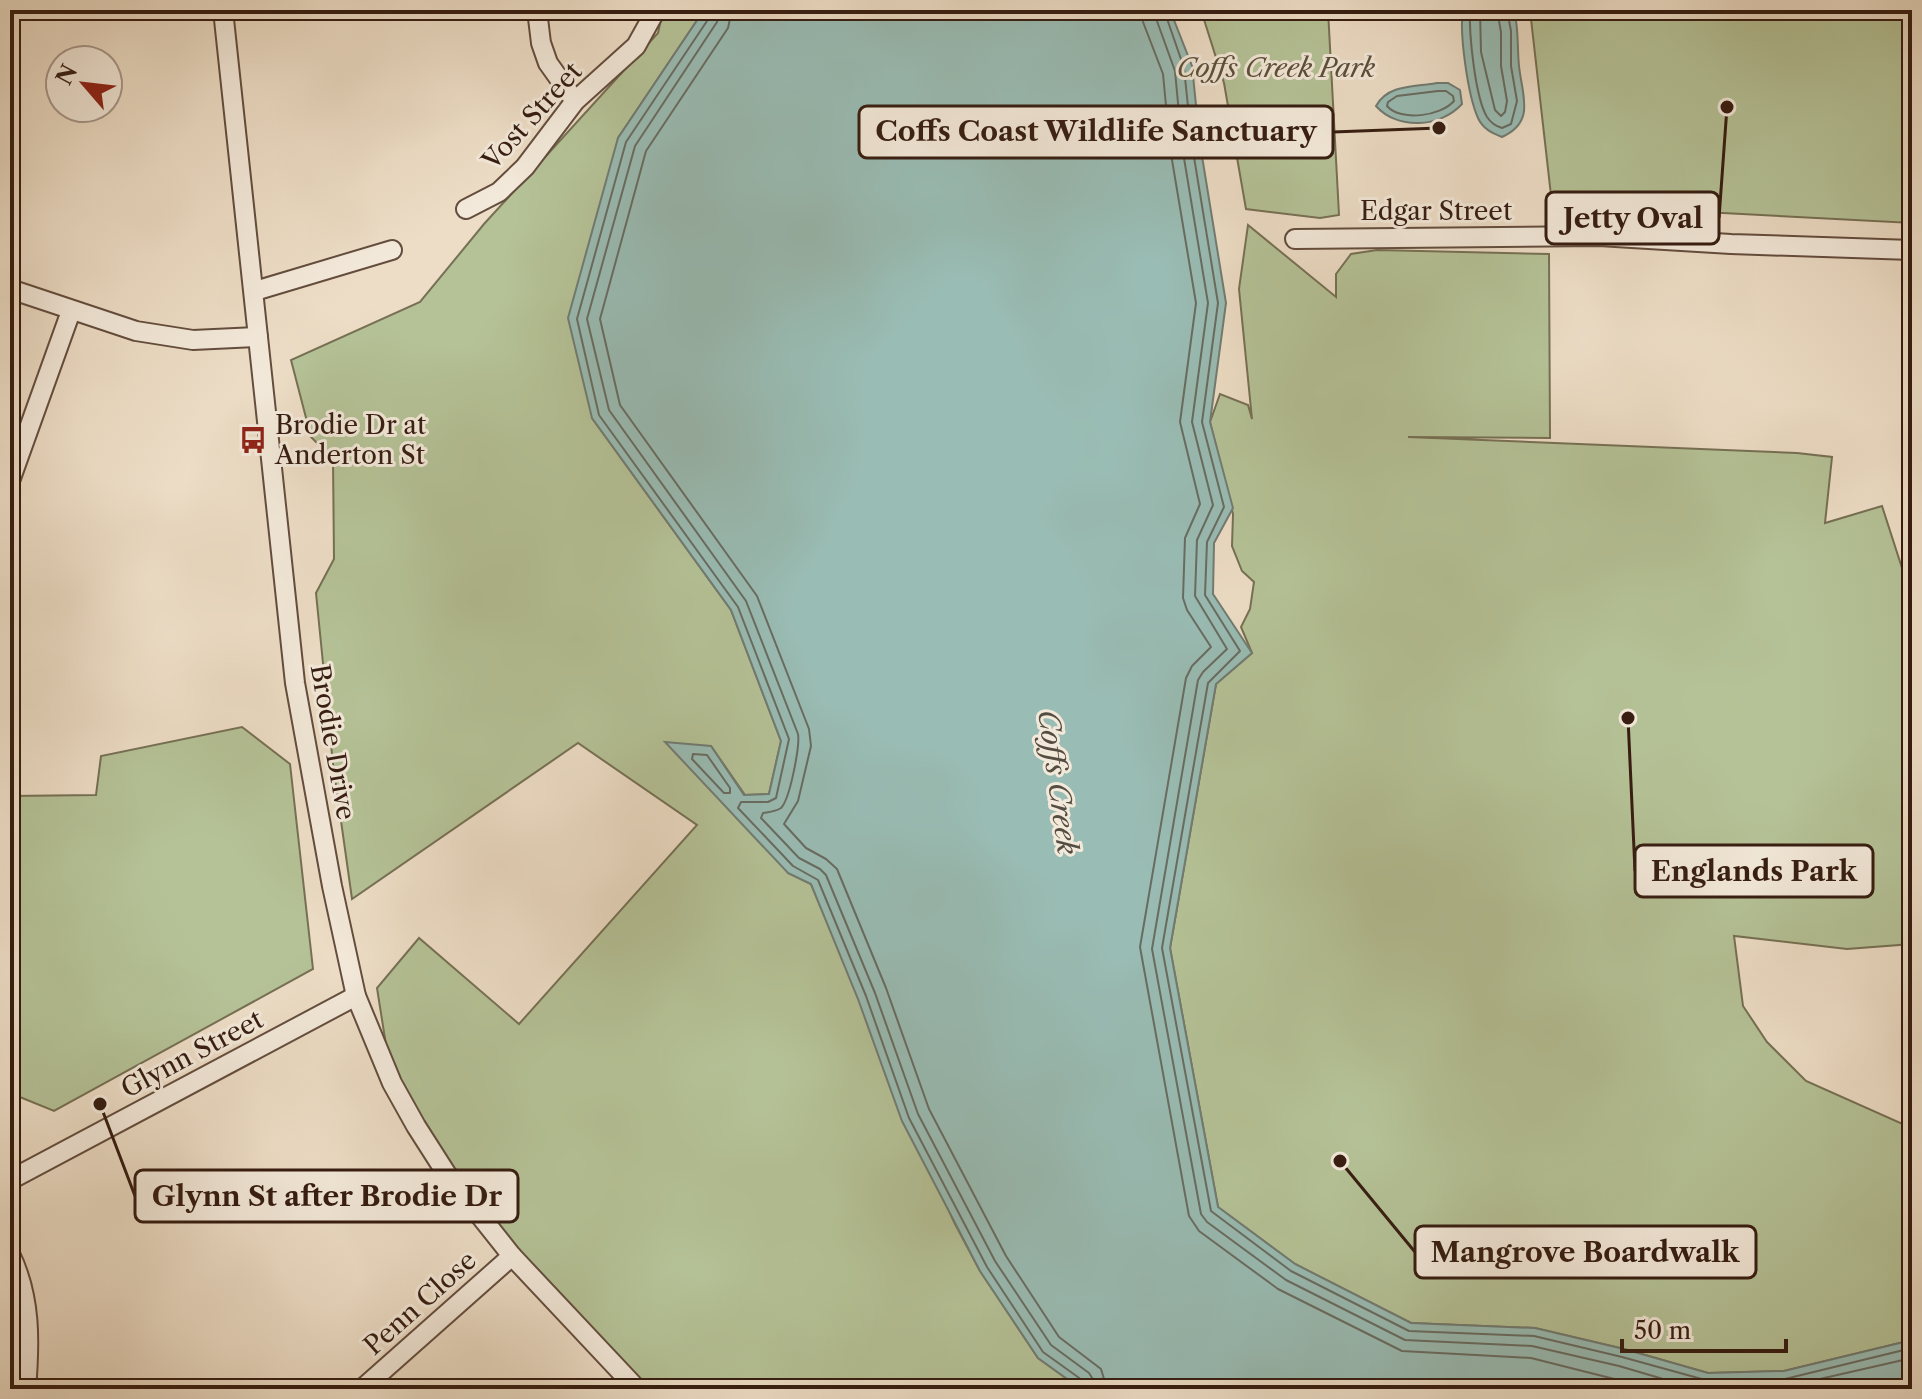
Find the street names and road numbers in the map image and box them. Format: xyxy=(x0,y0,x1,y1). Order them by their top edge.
street label: Vost Street xyxy=(475,55,589,177)
street label: Edgar Street xyxy=(1360,195,1513,227)
street label: Brodie Drive xyxy=(304,662,362,822)
street label: Glynn Street xyxy=(116,1003,269,1105)
street label: Penn Close xyxy=(357,1244,483,1362)

